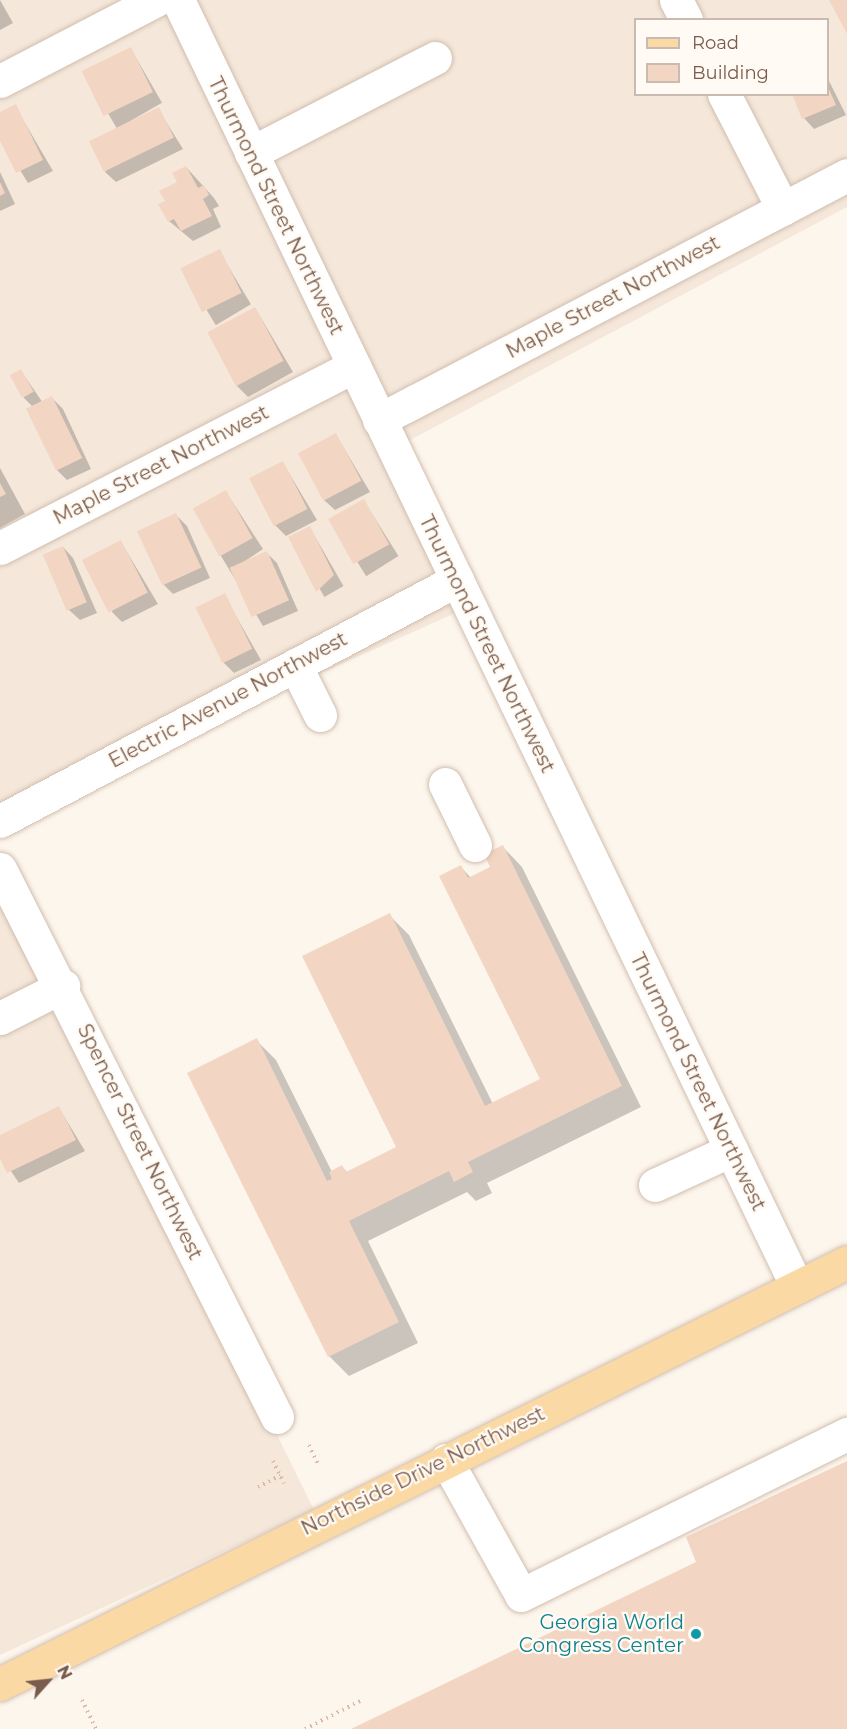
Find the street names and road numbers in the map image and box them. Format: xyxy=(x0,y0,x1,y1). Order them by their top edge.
street label: Thurmond Street Northwest xyxy=(203,73,349,339)
street label: Maple Street Northwest xyxy=(502,230,724,364)
street label: Maple Street Northwest xyxy=(49,400,273,530)
street label: Thurmond Street Northwest xyxy=(414,511,560,777)
street label: Electric Avenue Northwest xyxy=(105,627,351,773)
street label: Thurmond Street Northwest xyxy=(625,949,771,1215)
street label: Spencer Street Northwest xyxy=(72,1020,208,1264)
street label: Northside Drive Northwest xyxy=(297,1401,549,1541)

